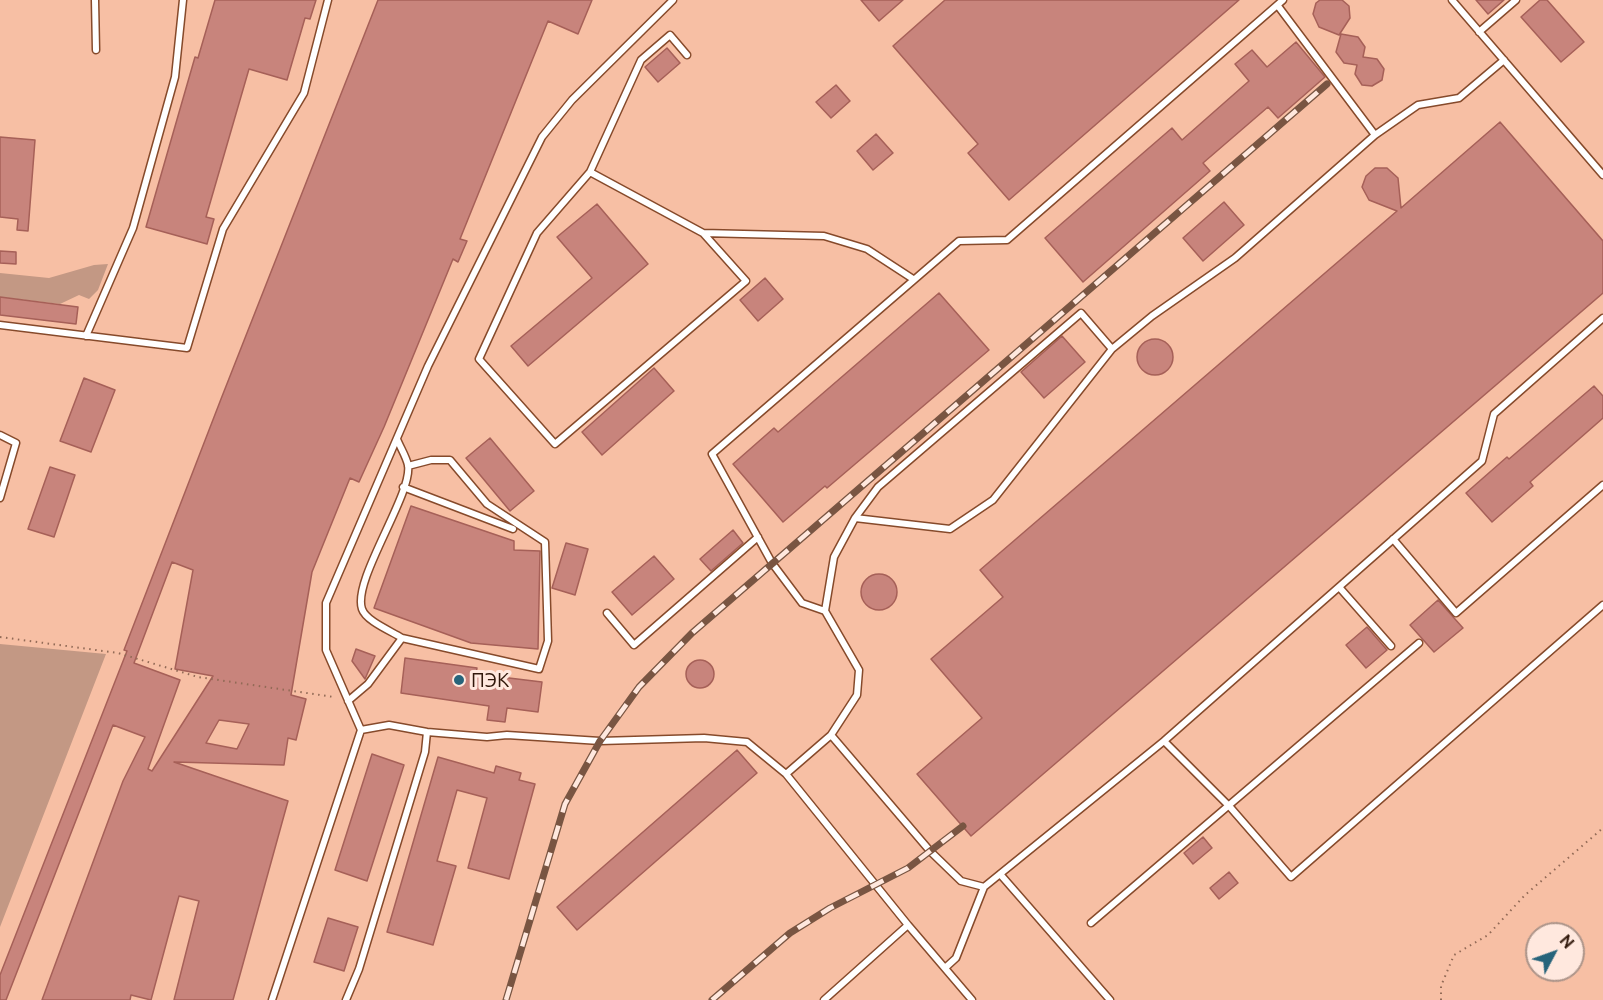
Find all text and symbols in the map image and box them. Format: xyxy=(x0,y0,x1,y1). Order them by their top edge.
place label: ПЭК xyxy=(471,668,509,692)
marker: ПЭК xyxy=(452,673,466,687)
north arrow xyxy=(1525,922,1585,982)
text: N xyxy=(1556,931,1578,952)

